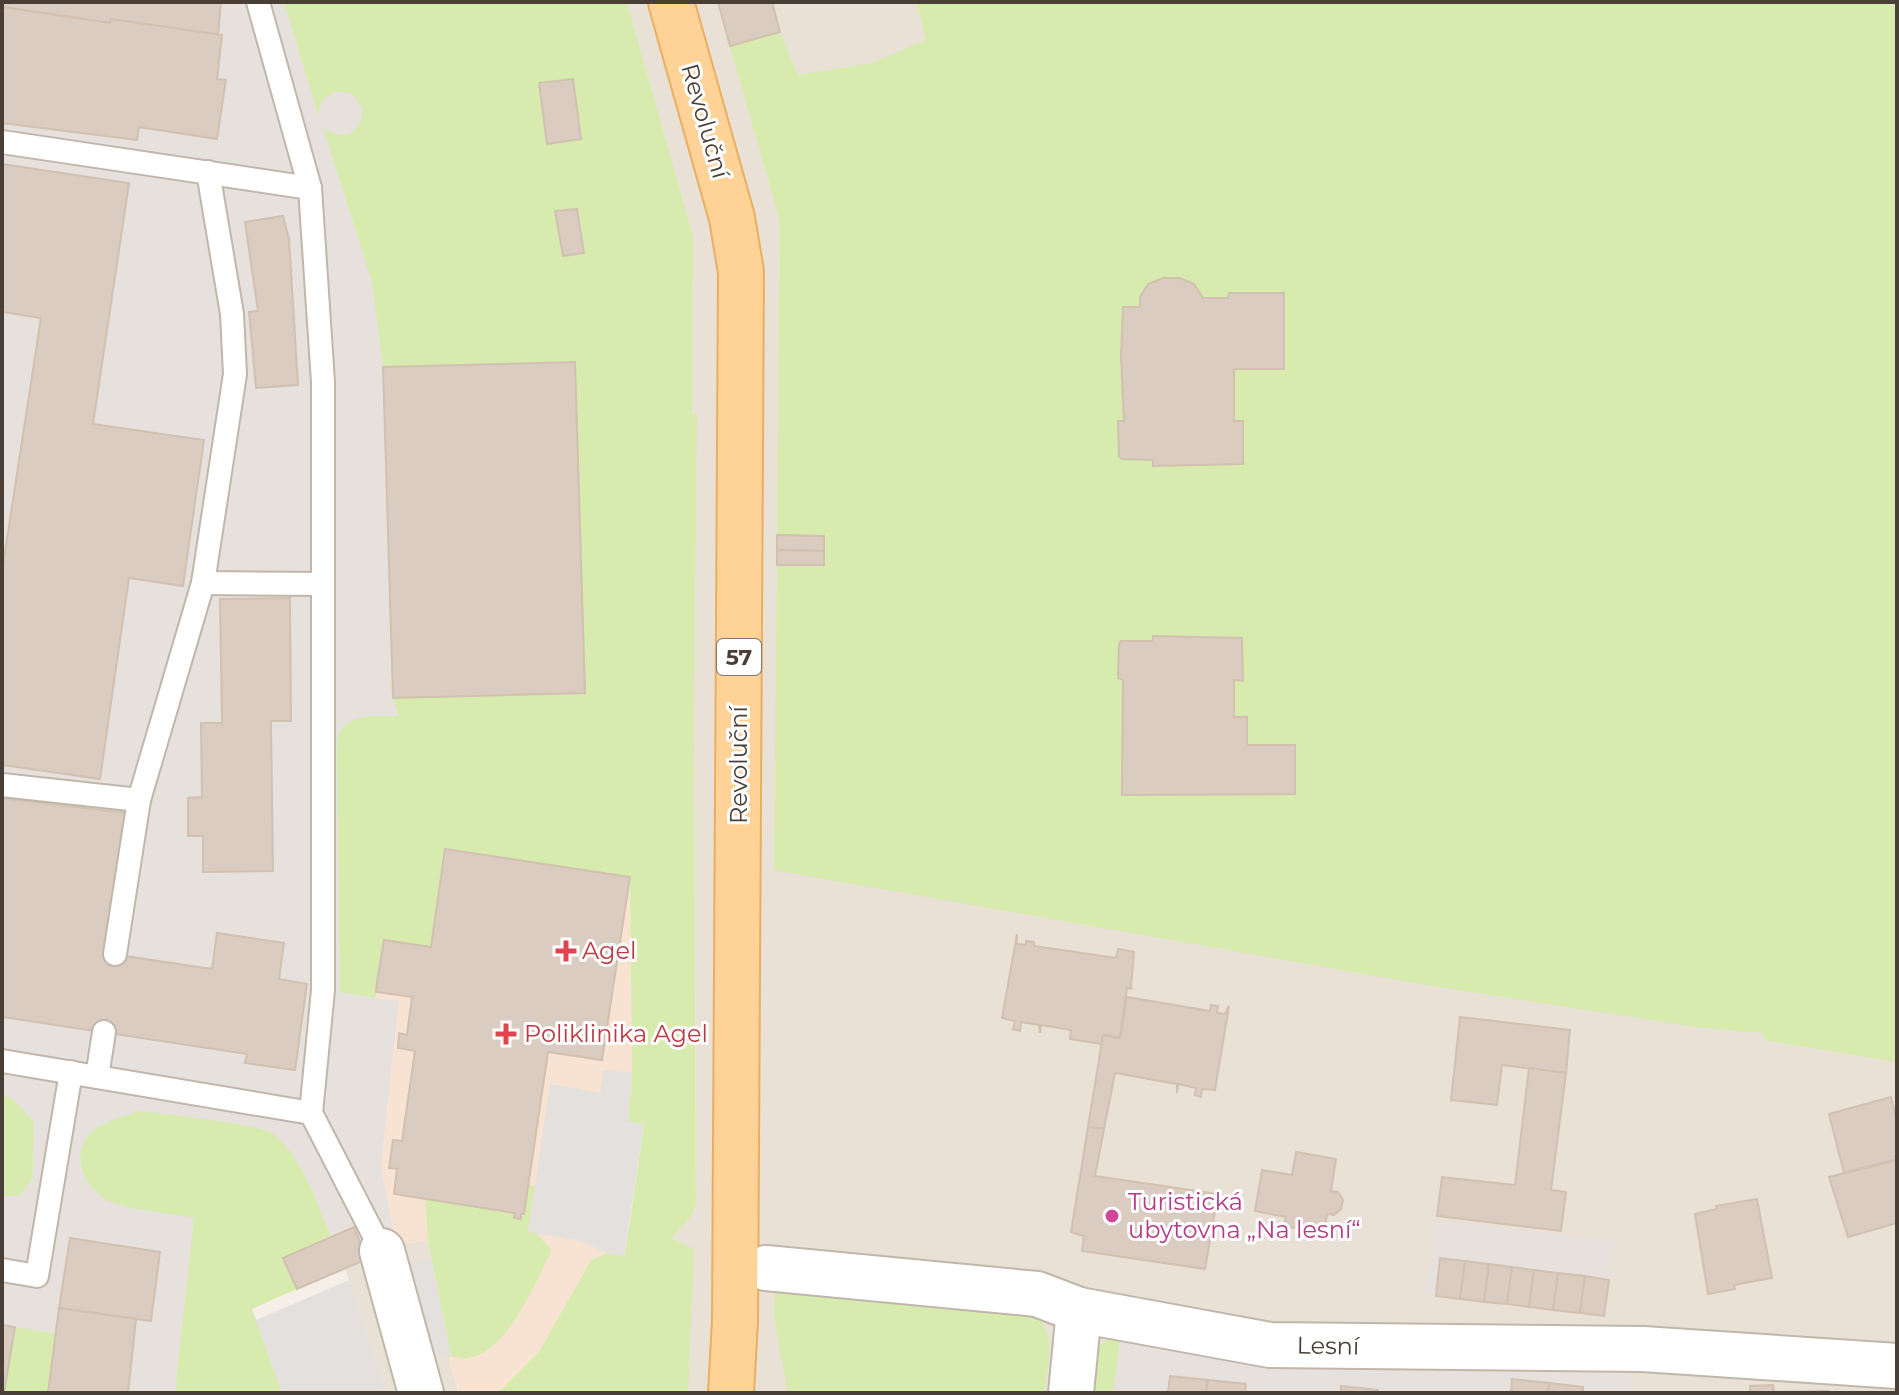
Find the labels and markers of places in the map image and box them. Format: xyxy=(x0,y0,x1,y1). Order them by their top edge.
place label: Agel xyxy=(582,936,636,965)
marker: Agel xyxy=(557,942,575,960)
place label: Poliklinika Agel xyxy=(524,1019,708,1048)
marker: Poliklinika Agel xyxy=(495,1023,517,1045)
place label: Turistická ubytovna „Na lesní“ xyxy=(1128,1187,1361,1244)
marker: Turistická ubytovna „Na lesní“ xyxy=(1103,1207,1121,1225)

